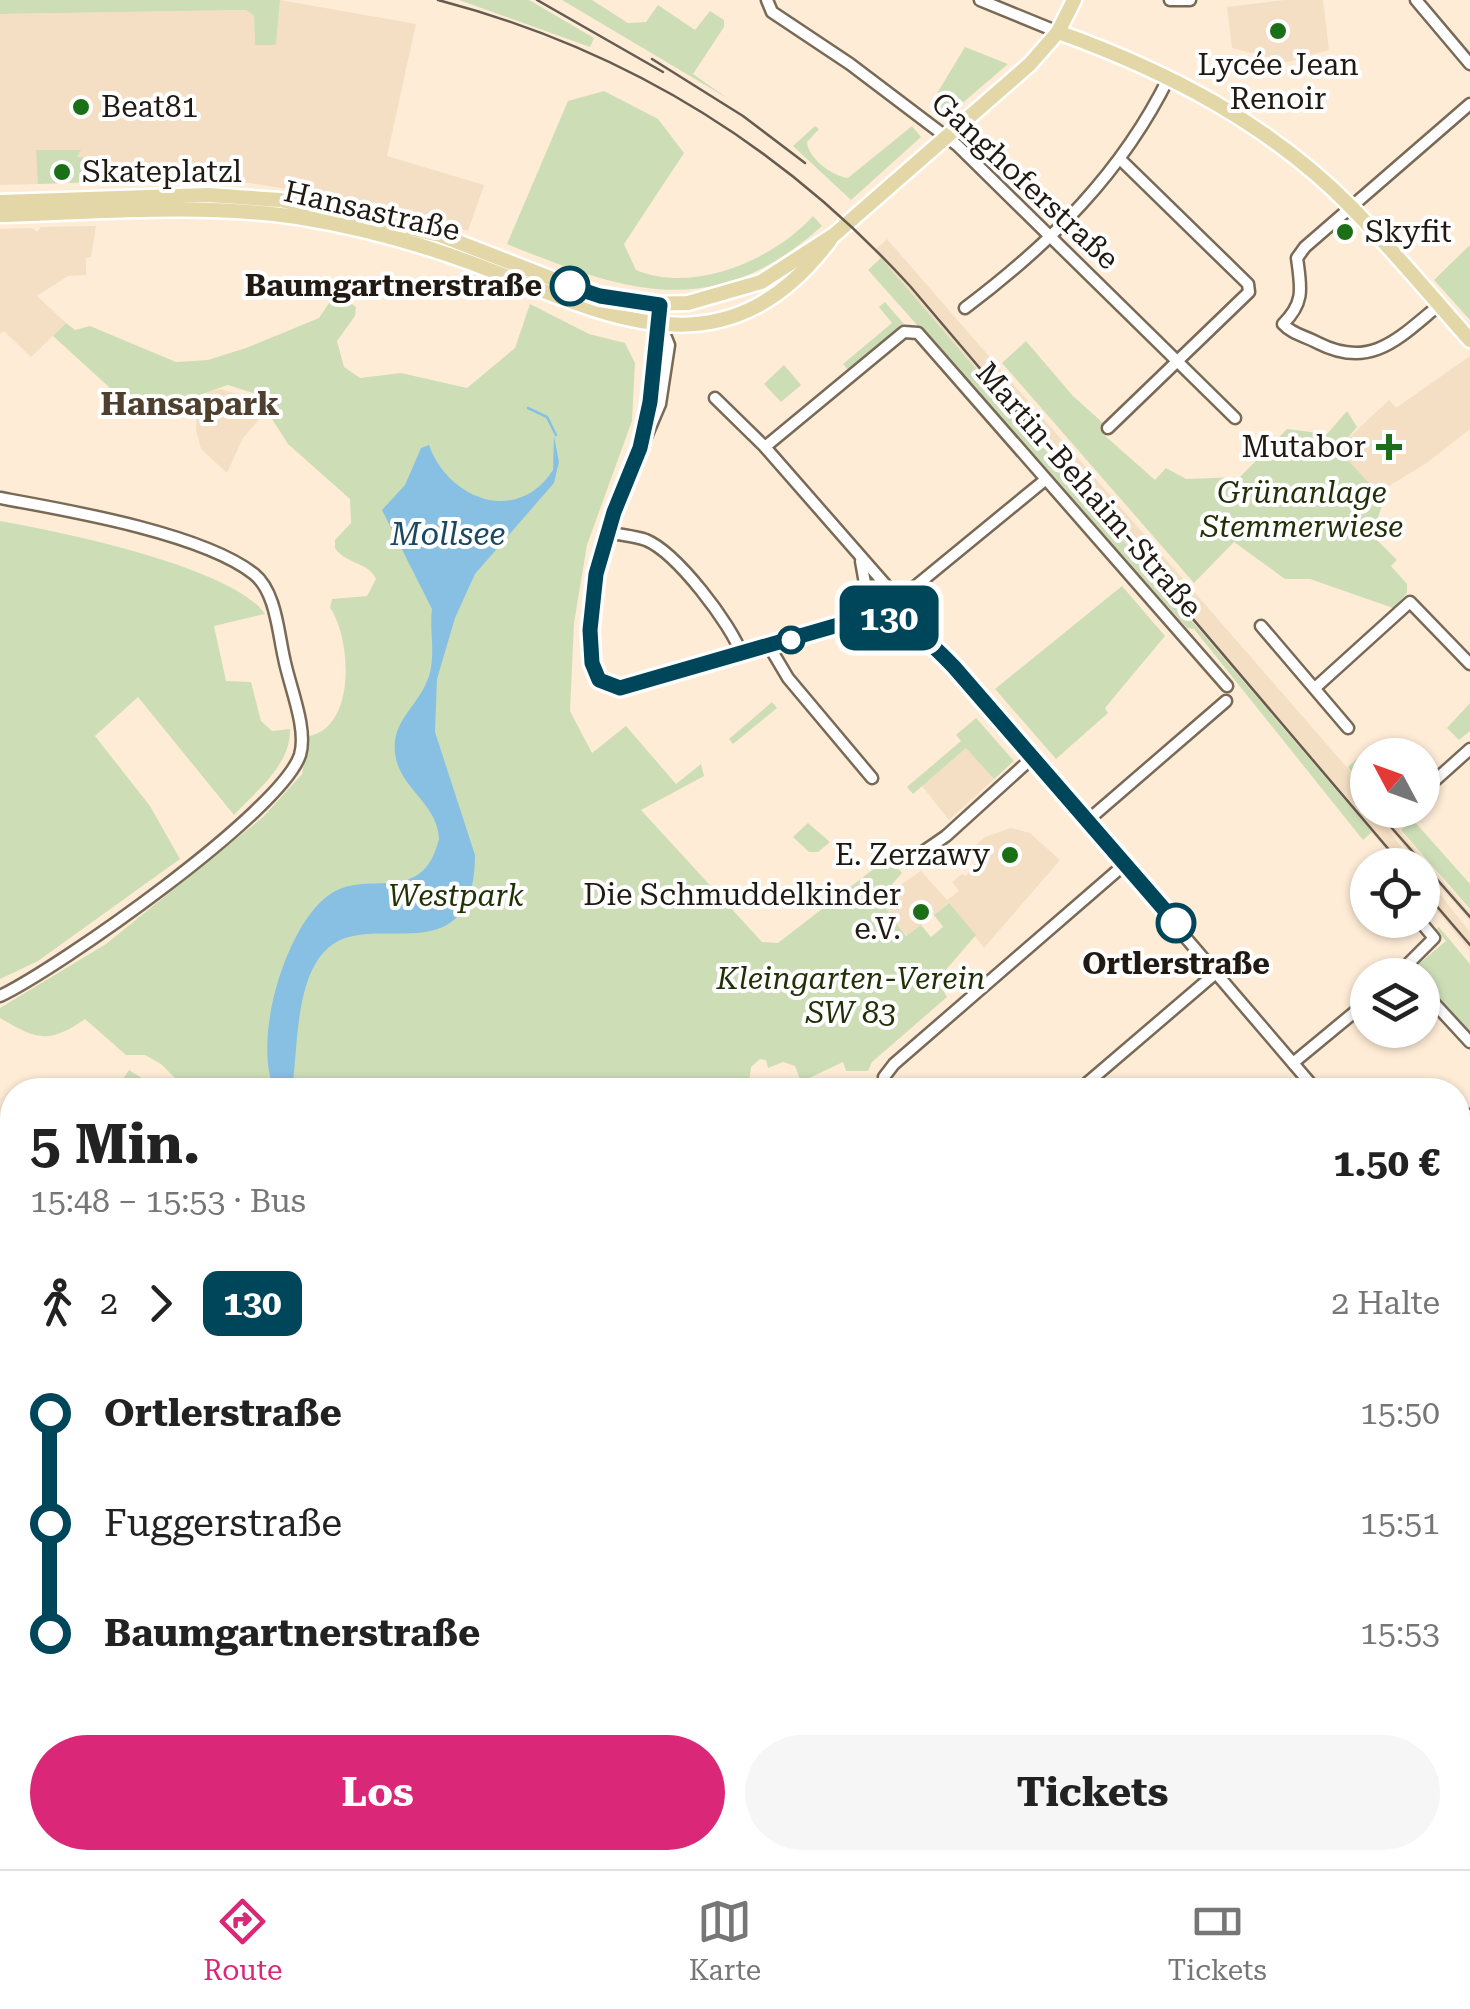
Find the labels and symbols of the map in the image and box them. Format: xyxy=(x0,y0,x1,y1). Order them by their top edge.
marker: Lycée Jean Renoir xyxy=(1267,20,1289,42)
place label: Lycée Jean Renoir xyxy=(1197,47,1359,116)
street label: Ganghoferstraße xyxy=(924,85,1126,276)
place label: Beat81 xyxy=(101,89,198,124)
marker: Beat81 xyxy=(70,96,92,118)
place label: Skateplatzl xyxy=(82,154,242,189)
marker: Skateplatzl xyxy=(51,161,73,183)
street label: Hansastraße xyxy=(281,173,464,248)
place label: Skyfit xyxy=(1365,214,1452,249)
marker: Skyfit xyxy=(1334,221,1356,243)
marker: Baumgartnerstraße xyxy=(551,267,589,305)
place label: Baumgartnerstraße xyxy=(245,268,542,303)
street label: Martin-Behaim-Straße xyxy=(969,355,1210,624)
district label: Hansapark xyxy=(101,385,279,423)
place label: Mutabor xyxy=(1241,429,1366,464)
marker: Mutabor xyxy=(1376,434,1402,460)
park label: Grünanlage Stemmerwiese xyxy=(1200,475,1403,544)
water label: Mollsee xyxy=(390,515,505,553)
line badge: 130 xyxy=(832,586,946,650)
unlabelled marker xyxy=(778,627,804,653)
north arrow xyxy=(1350,738,1440,828)
place label: E. Zerzawy xyxy=(835,837,990,872)
marker: E. Zerzawy xyxy=(999,844,1021,866)
place label: Die Schmuddelkinder e.V. xyxy=(583,877,901,946)
park label: Westpark xyxy=(388,878,524,913)
marker: Die Schmuddelkinder e.V. xyxy=(910,901,932,923)
marker: Ortlerstraße xyxy=(1157,904,1195,942)
place label: Ortlerstraße xyxy=(1082,946,1270,981)
park label: Kleingarten-Verein SW 83 xyxy=(716,961,985,1030)

